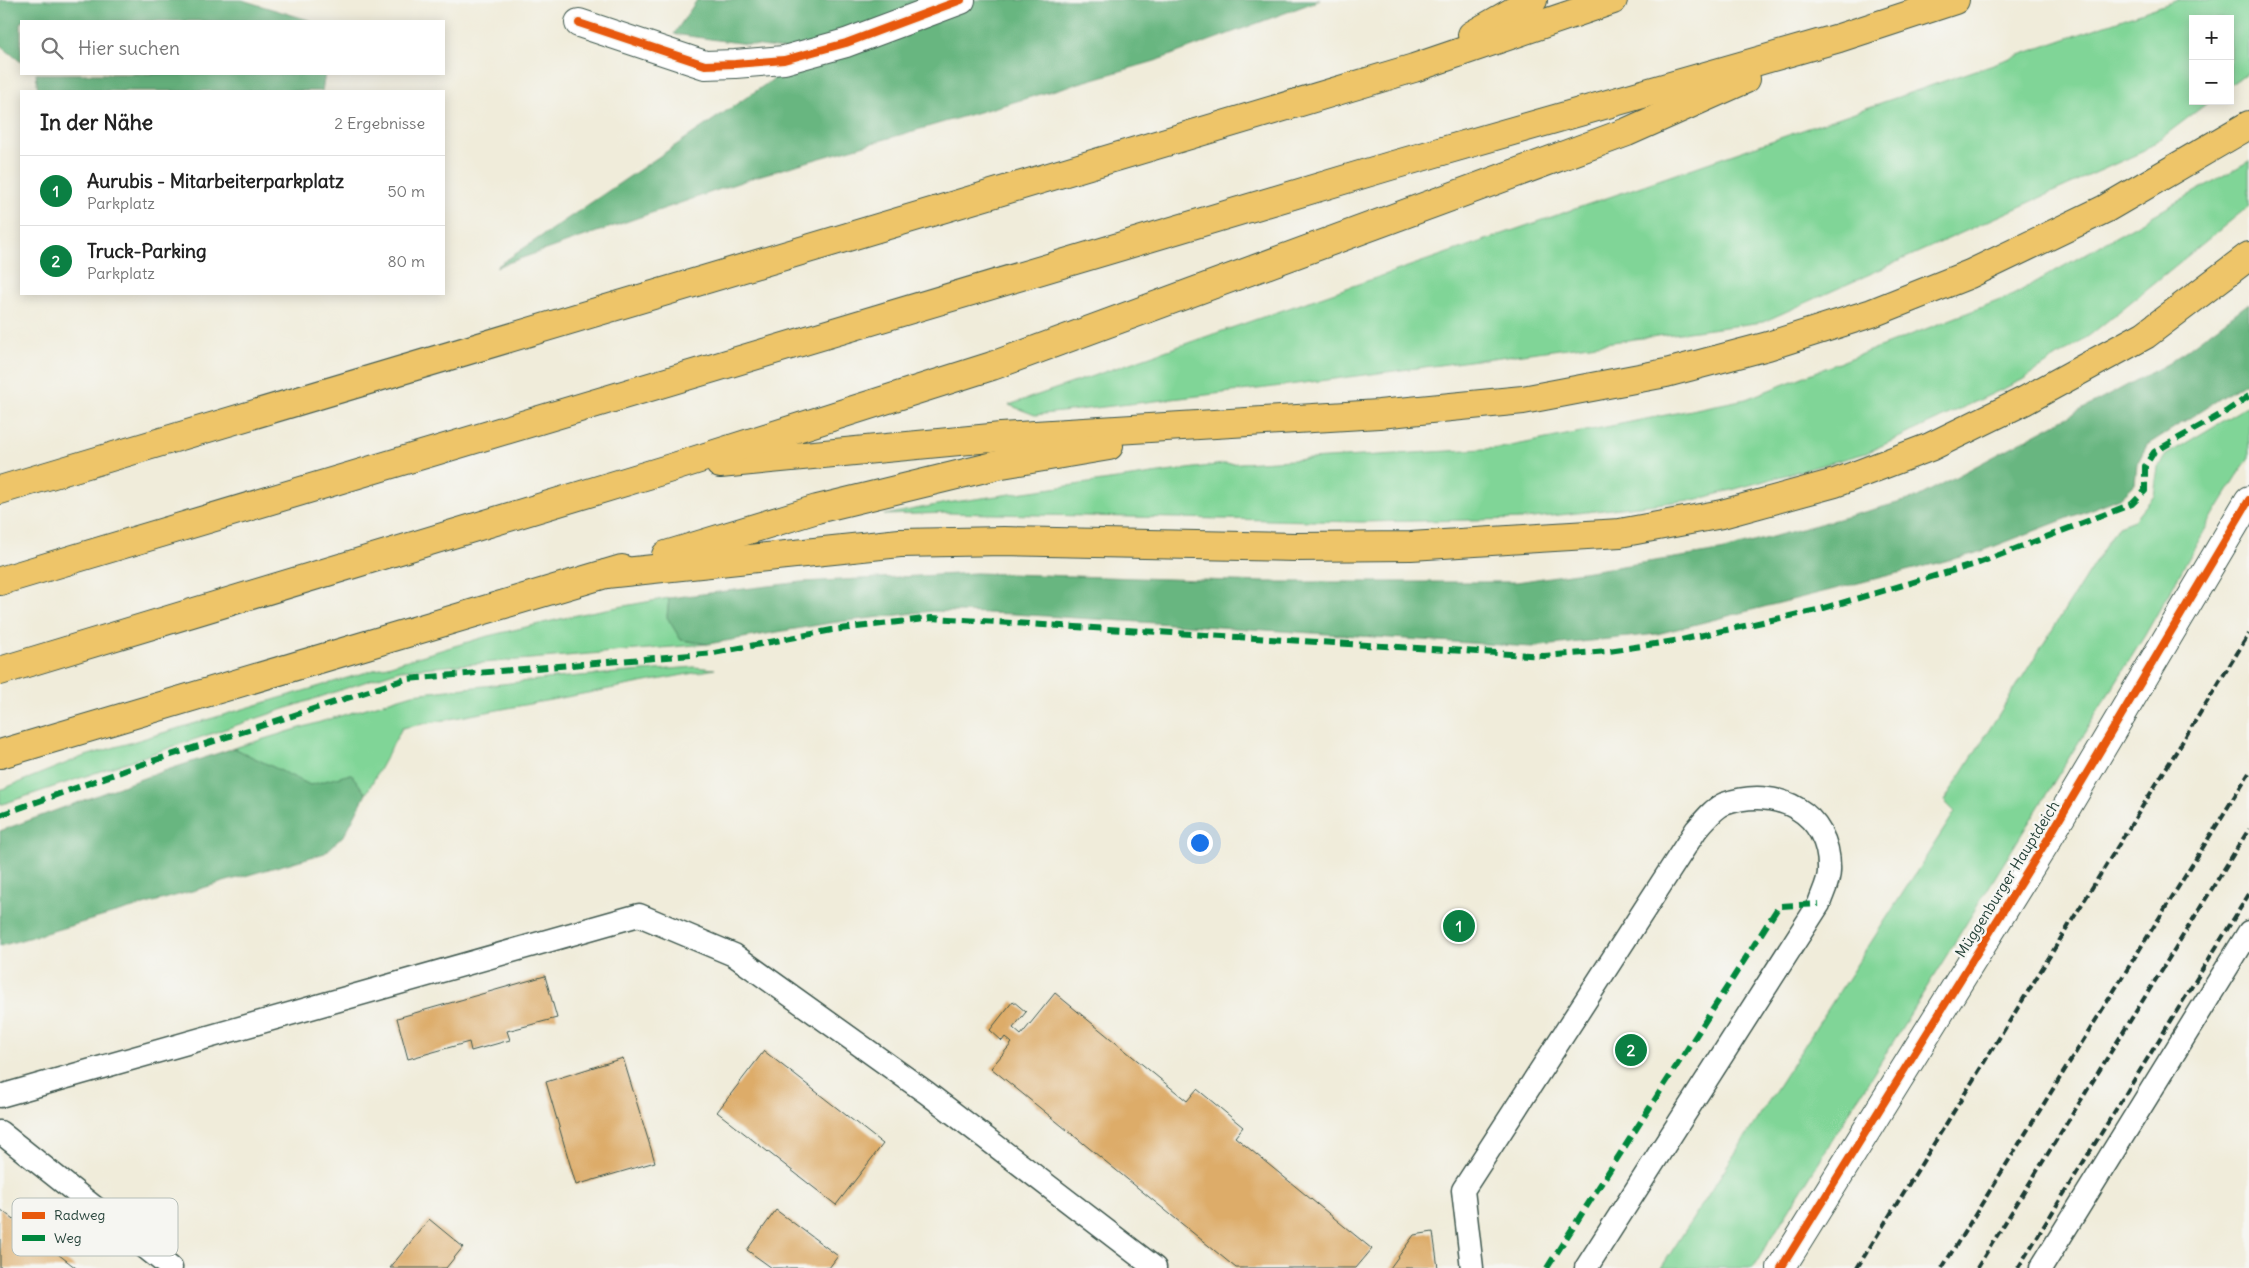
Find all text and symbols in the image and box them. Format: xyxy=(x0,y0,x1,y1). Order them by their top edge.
map controls xyxy=(2189,15,2234,105)
button: + xyxy=(2189,15,2234,60)
search box xyxy=(20,20,445,75)
icon: search xyxy=(38,34,66,62)
text: Hier suchen xyxy=(78,36,180,60)
button: − xyxy=(2189,60,2234,105)
text: In der Nähe xyxy=(40,109,153,136)
text: 2 Ergebnisse xyxy=(334,113,425,133)
text: Aurubis - Mitarbeiterparkplatz xyxy=(87,169,344,193)
text: 1 xyxy=(53,181,59,201)
text: 50 m xyxy=(387,181,425,201)
text: Parkplatz xyxy=(87,193,155,213)
text: Truck-Parking xyxy=(87,239,207,263)
text: 2 xyxy=(52,251,60,271)
text: 80 m xyxy=(387,251,425,271)
text: Parkplatz xyxy=(87,263,155,283)
street label: Müggenburger Hauptdeich xyxy=(1951,797,2063,961)
your location xyxy=(1187,830,1213,856)
pin: 1 xyxy=(1443,907,1475,945)
pin: 2 xyxy=(1615,1031,1647,1069)
legend xyxy=(12,1198,178,1256)
text: Radweg xyxy=(54,1206,105,1224)
text: Weg xyxy=(54,1229,82,1247)

